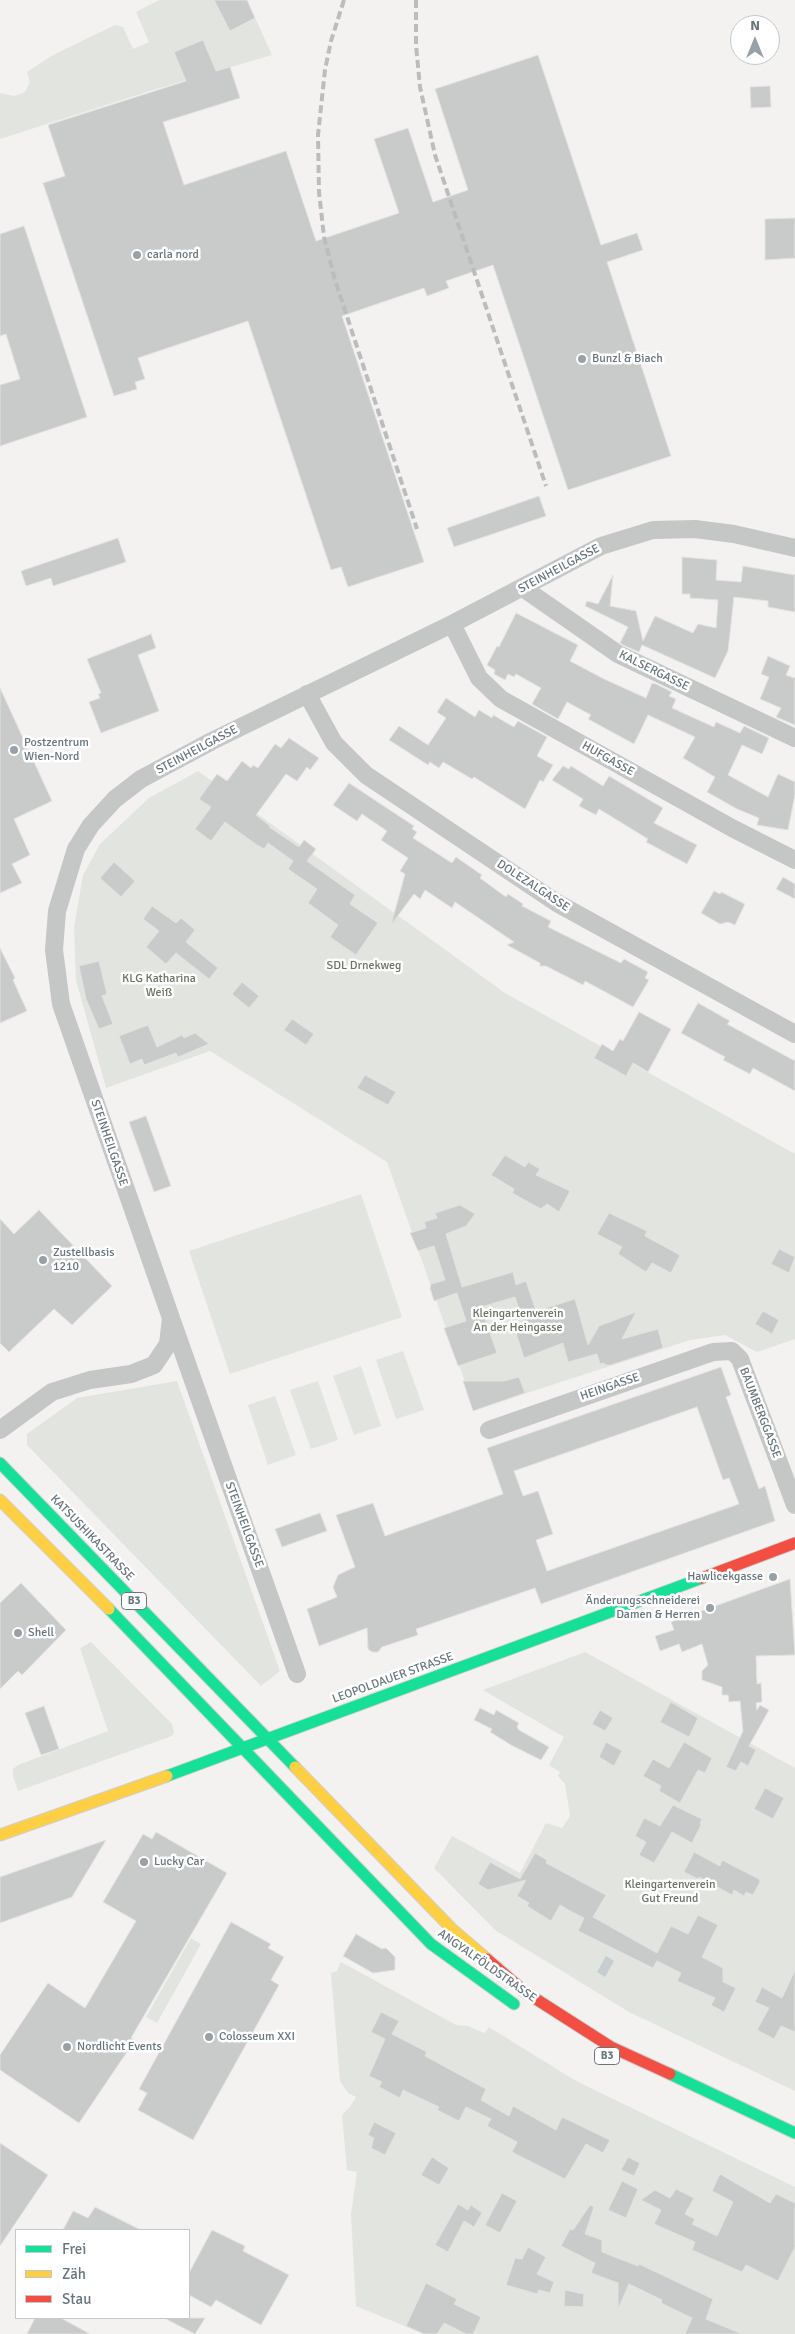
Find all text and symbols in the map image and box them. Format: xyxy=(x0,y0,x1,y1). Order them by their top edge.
north arrow xyxy=(730,15,780,65)
text: N xyxy=(750,17,760,34)
place label: carla nord xyxy=(147,248,199,262)
marker: carla nord xyxy=(131,249,143,261)
place label: Bunzl & Biach xyxy=(592,352,663,366)
marker: Bunzl & Biach xyxy=(576,353,588,365)
street label: STEINHEILGASSE xyxy=(516,541,602,597)
street label: KALSERGASSE xyxy=(617,648,691,694)
street label: STEINHEILGASSE xyxy=(154,722,240,778)
place label: Postzentrum Wien-Nord xyxy=(24,736,89,764)
street label: HUFGASSE xyxy=(579,739,637,779)
marker: Postzentrum Wien-Nord xyxy=(8,744,20,756)
street label: DOLEZALGASSE xyxy=(494,857,572,915)
park label: SDL Drnekweg xyxy=(327,959,401,973)
park label: KLG Katharina Weiß xyxy=(122,972,196,1000)
street label: STEINHEILGASSE xyxy=(88,1098,130,1188)
place label: Zustellbasis 1210 xyxy=(53,1246,114,1274)
marker: Zustellbasis 1210 xyxy=(37,1254,49,1266)
park label: Kleingartenverein An der Heingasse xyxy=(472,1307,564,1335)
street label: BAUMBERGGASSE xyxy=(736,1366,784,1460)
street label: HEINGASSE xyxy=(578,1370,642,1404)
street label: STEINHEILGASSE xyxy=(222,1480,266,1570)
street label: KATSUSHIKASTRASSE xyxy=(47,1492,137,1584)
place label: Hawlicekgasse xyxy=(687,1570,763,1584)
marker: Hawlicekgasse xyxy=(767,1571,779,1583)
road number: B3 xyxy=(122,1592,146,1610)
place label: Änderungsschneiderei Damen & Herren xyxy=(586,1594,700,1622)
marker: Änderungsschneiderei Damen & Herren xyxy=(704,1602,716,1614)
place label: Shell xyxy=(28,1626,54,1640)
marker: Shell xyxy=(12,1627,24,1639)
street label: LEOPOLDAUER STRASSE xyxy=(330,1649,456,1707)
place label: Lucky Car xyxy=(154,1855,204,1869)
marker: Lucky Car xyxy=(138,1856,150,1868)
park label: Kleingartenverein Gut Freund xyxy=(624,1878,716,1906)
street label: ANGYALFÖLDSTRASSE xyxy=(435,1927,539,2005)
place label: Colosseum XXI xyxy=(219,2030,295,2044)
marker: Colosseum XXI xyxy=(203,2031,215,2043)
place label: Nordlicht Events xyxy=(77,2040,162,2054)
marker: Nordlicht Events xyxy=(61,2041,73,2053)
road number: B3 xyxy=(594,2048,620,2064)
legend xyxy=(15,2229,190,2319)
text: Frei xyxy=(62,2240,86,2258)
text: Zäh xyxy=(62,2265,86,2283)
text: Stau xyxy=(62,2290,91,2308)

